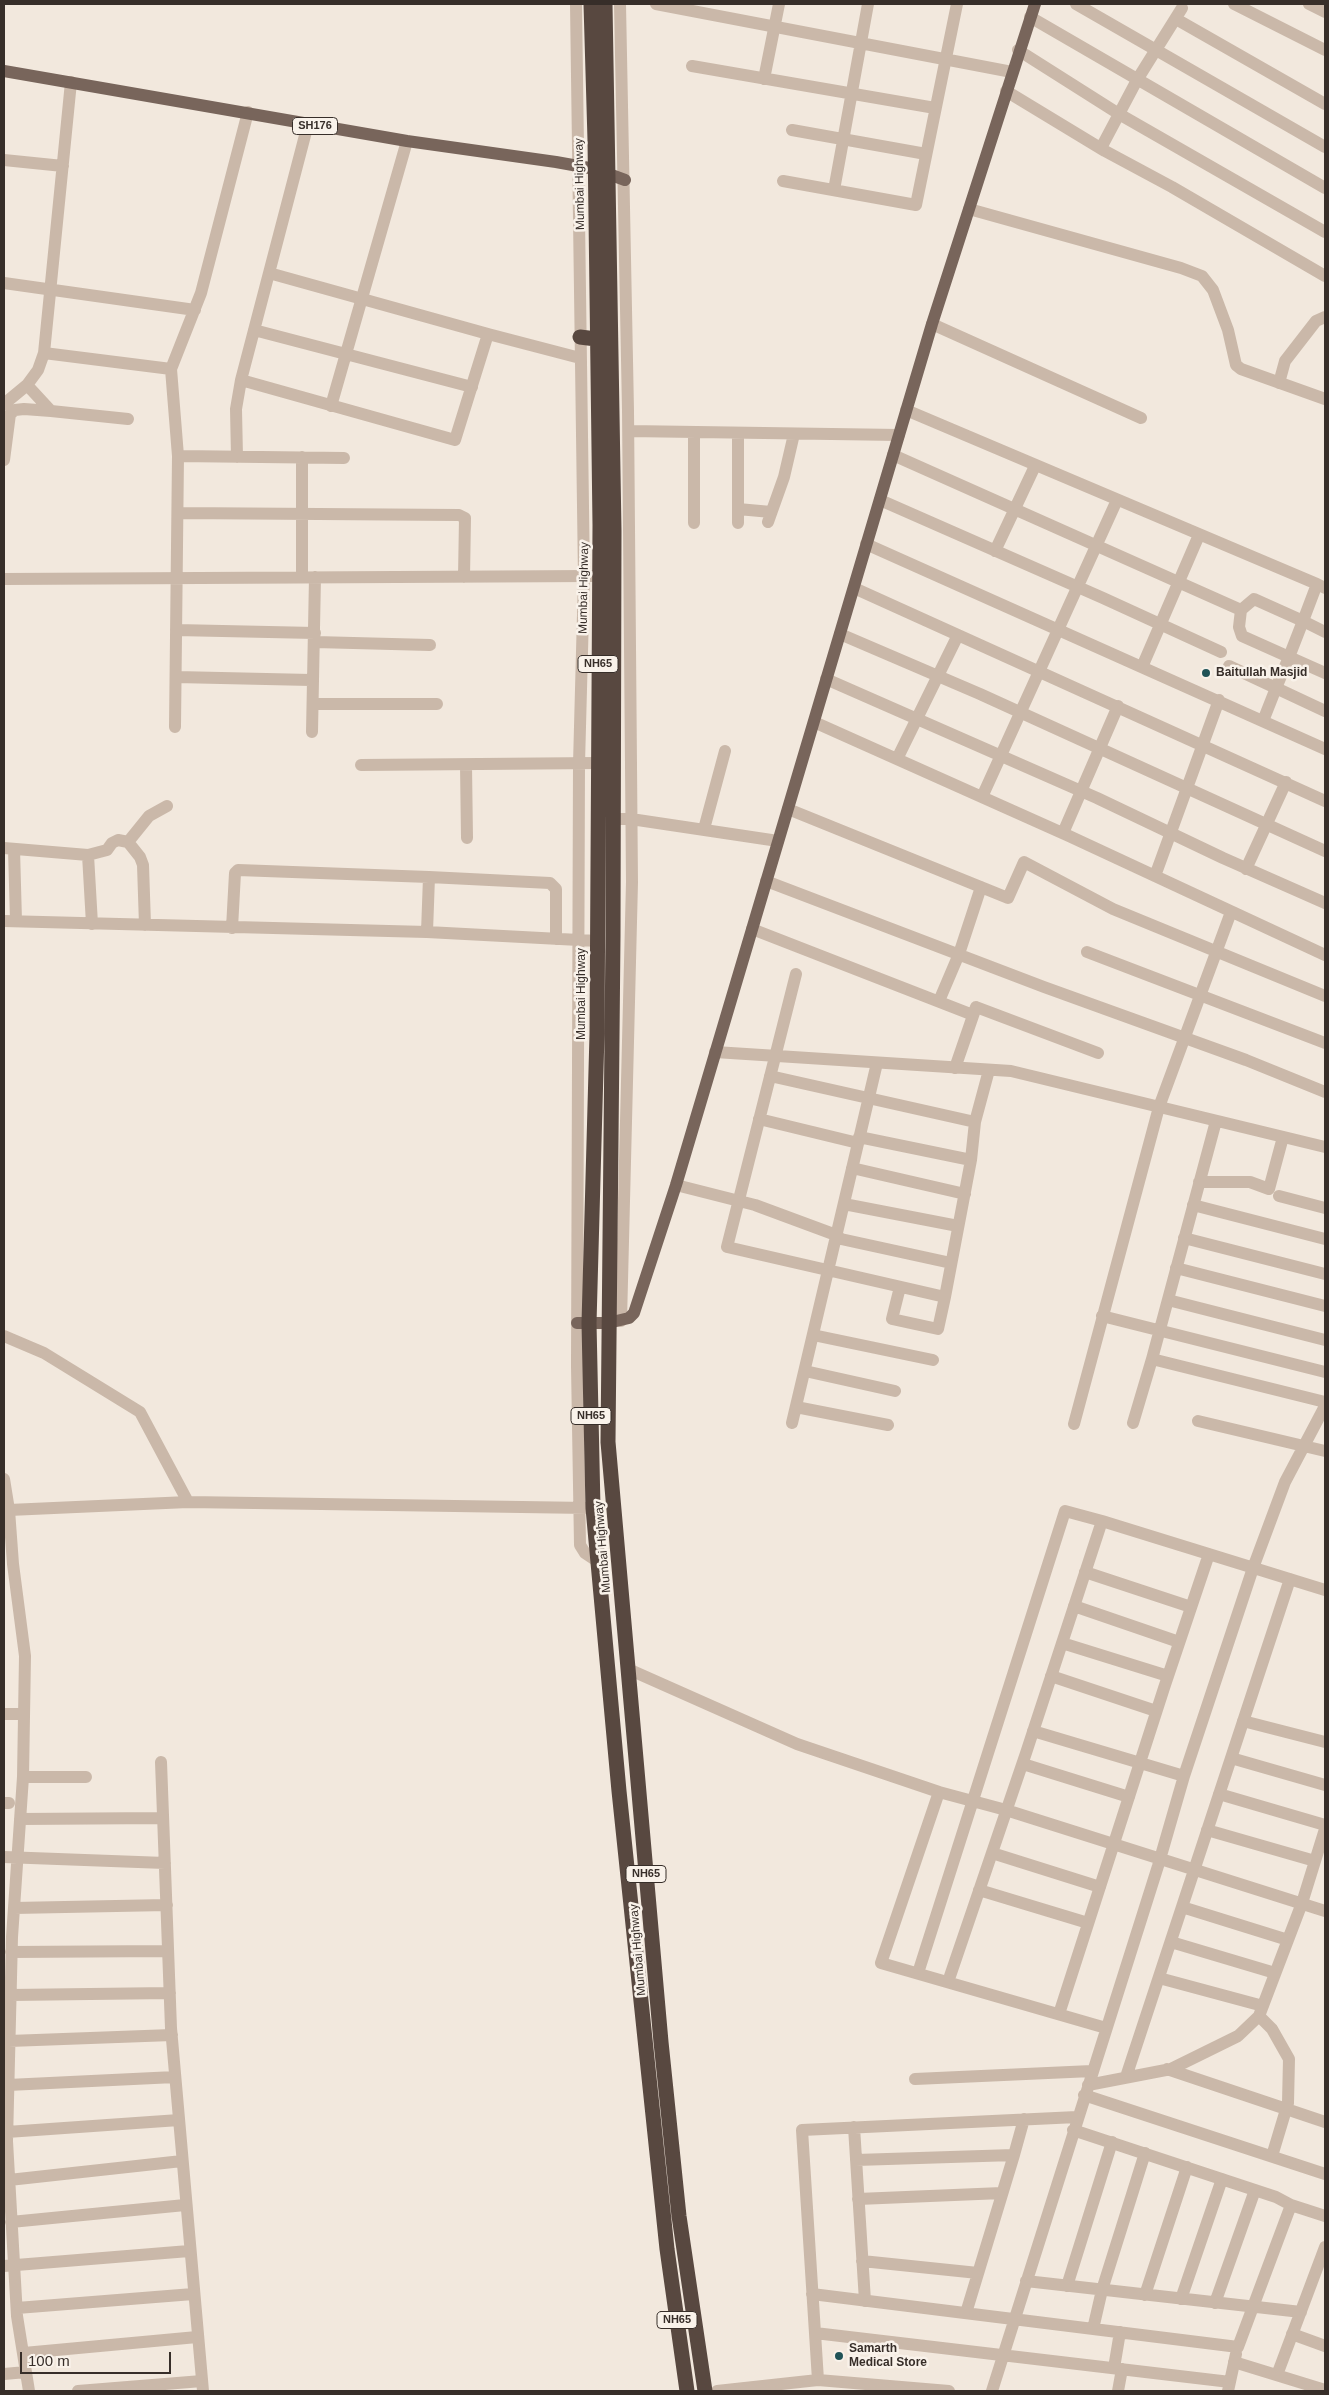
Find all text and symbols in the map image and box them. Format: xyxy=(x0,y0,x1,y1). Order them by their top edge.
road number: SH176 xyxy=(292,118,338,134)
street label: Mumbai Highway xyxy=(572,138,588,230)
street label: Mumbai Highway xyxy=(576,542,592,634)
road number: NH65 xyxy=(578,656,618,672)
place label: Baitullah Masjid xyxy=(1216,666,1307,680)
marker: Baitullah Masjid xyxy=(1200,667,1212,679)
street label: Mumbai Highway xyxy=(575,948,589,1040)
road number: NH65 xyxy=(571,1408,611,1424)
street label: Mumbai Highway xyxy=(592,1501,614,1593)
road number: NH65 xyxy=(626,1866,666,1882)
street label: Mumbai Highway xyxy=(627,1904,649,1996)
road number: NH65 xyxy=(657,2312,697,2328)
scale bar xyxy=(22,2342,174,2374)
place label: Samarth Medical Store xyxy=(849,2342,927,2370)
marker: Samarth Medical Store xyxy=(833,2350,845,2362)
text: 100 m xyxy=(28,2352,70,2369)

